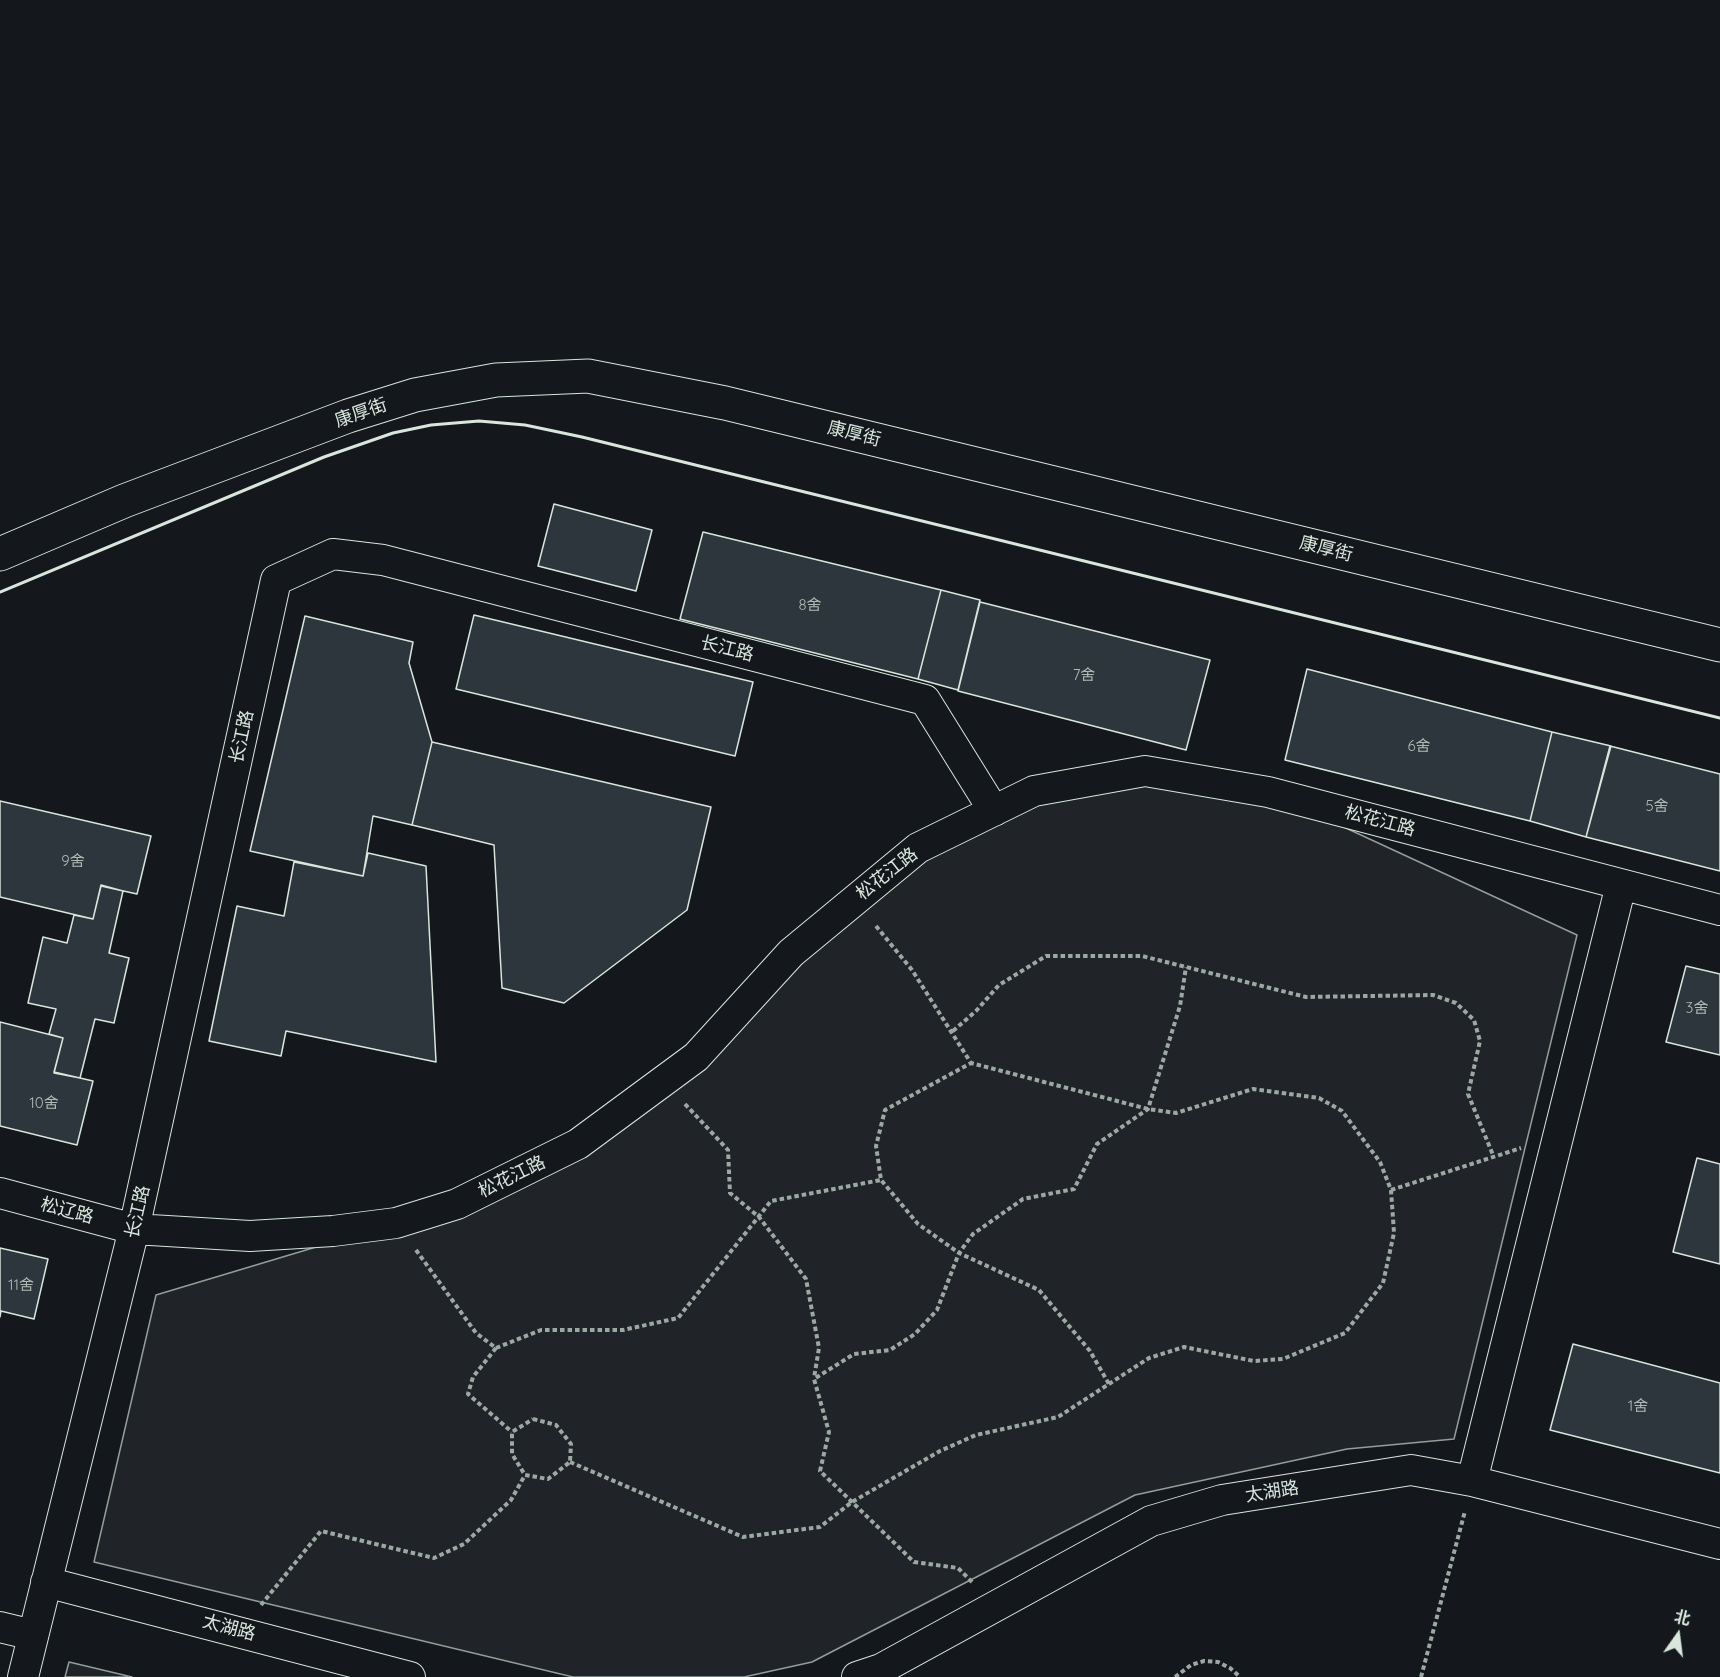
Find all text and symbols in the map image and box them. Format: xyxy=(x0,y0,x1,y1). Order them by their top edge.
street label: 康厚街 xyxy=(332,394,390,432)
street label: 康厚街 xyxy=(825,417,883,451)
street label: 康厚街 xyxy=(1297,532,1355,566)
house number: 8舍 xyxy=(798,596,822,614)
street label: 长江路 xyxy=(698,632,756,666)
house number: 7舍 xyxy=(1073,666,1095,684)
street label: 长江路 xyxy=(226,708,258,766)
house number: 6舍 xyxy=(1407,737,1431,755)
house number: 5舍 xyxy=(1645,797,1669,815)
street label: 松花江路 xyxy=(1342,801,1418,841)
street label: 松花江路 xyxy=(852,843,922,905)
house number: 9舍 xyxy=(61,852,85,870)
house number: 3舍 xyxy=(1686,999,1708,1017)
house number: 10舍 xyxy=(29,1094,59,1112)
street label: 松花江路 xyxy=(475,1152,549,1202)
street label: 长江路 xyxy=(121,1183,155,1241)
street label: 松辽路 xyxy=(38,1194,96,1228)
house number: 11舍 xyxy=(8,1276,34,1294)
house number: 1舍 xyxy=(1628,1397,1648,1415)
street label: 太湖路 xyxy=(1244,1477,1300,1507)
north arrow xyxy=(1648,1605,1708,1665)
text: 北 xyxy=(1672,1606,1693,1629)
street label: 太湖路 xyxy=(200,1611,258,1645)

